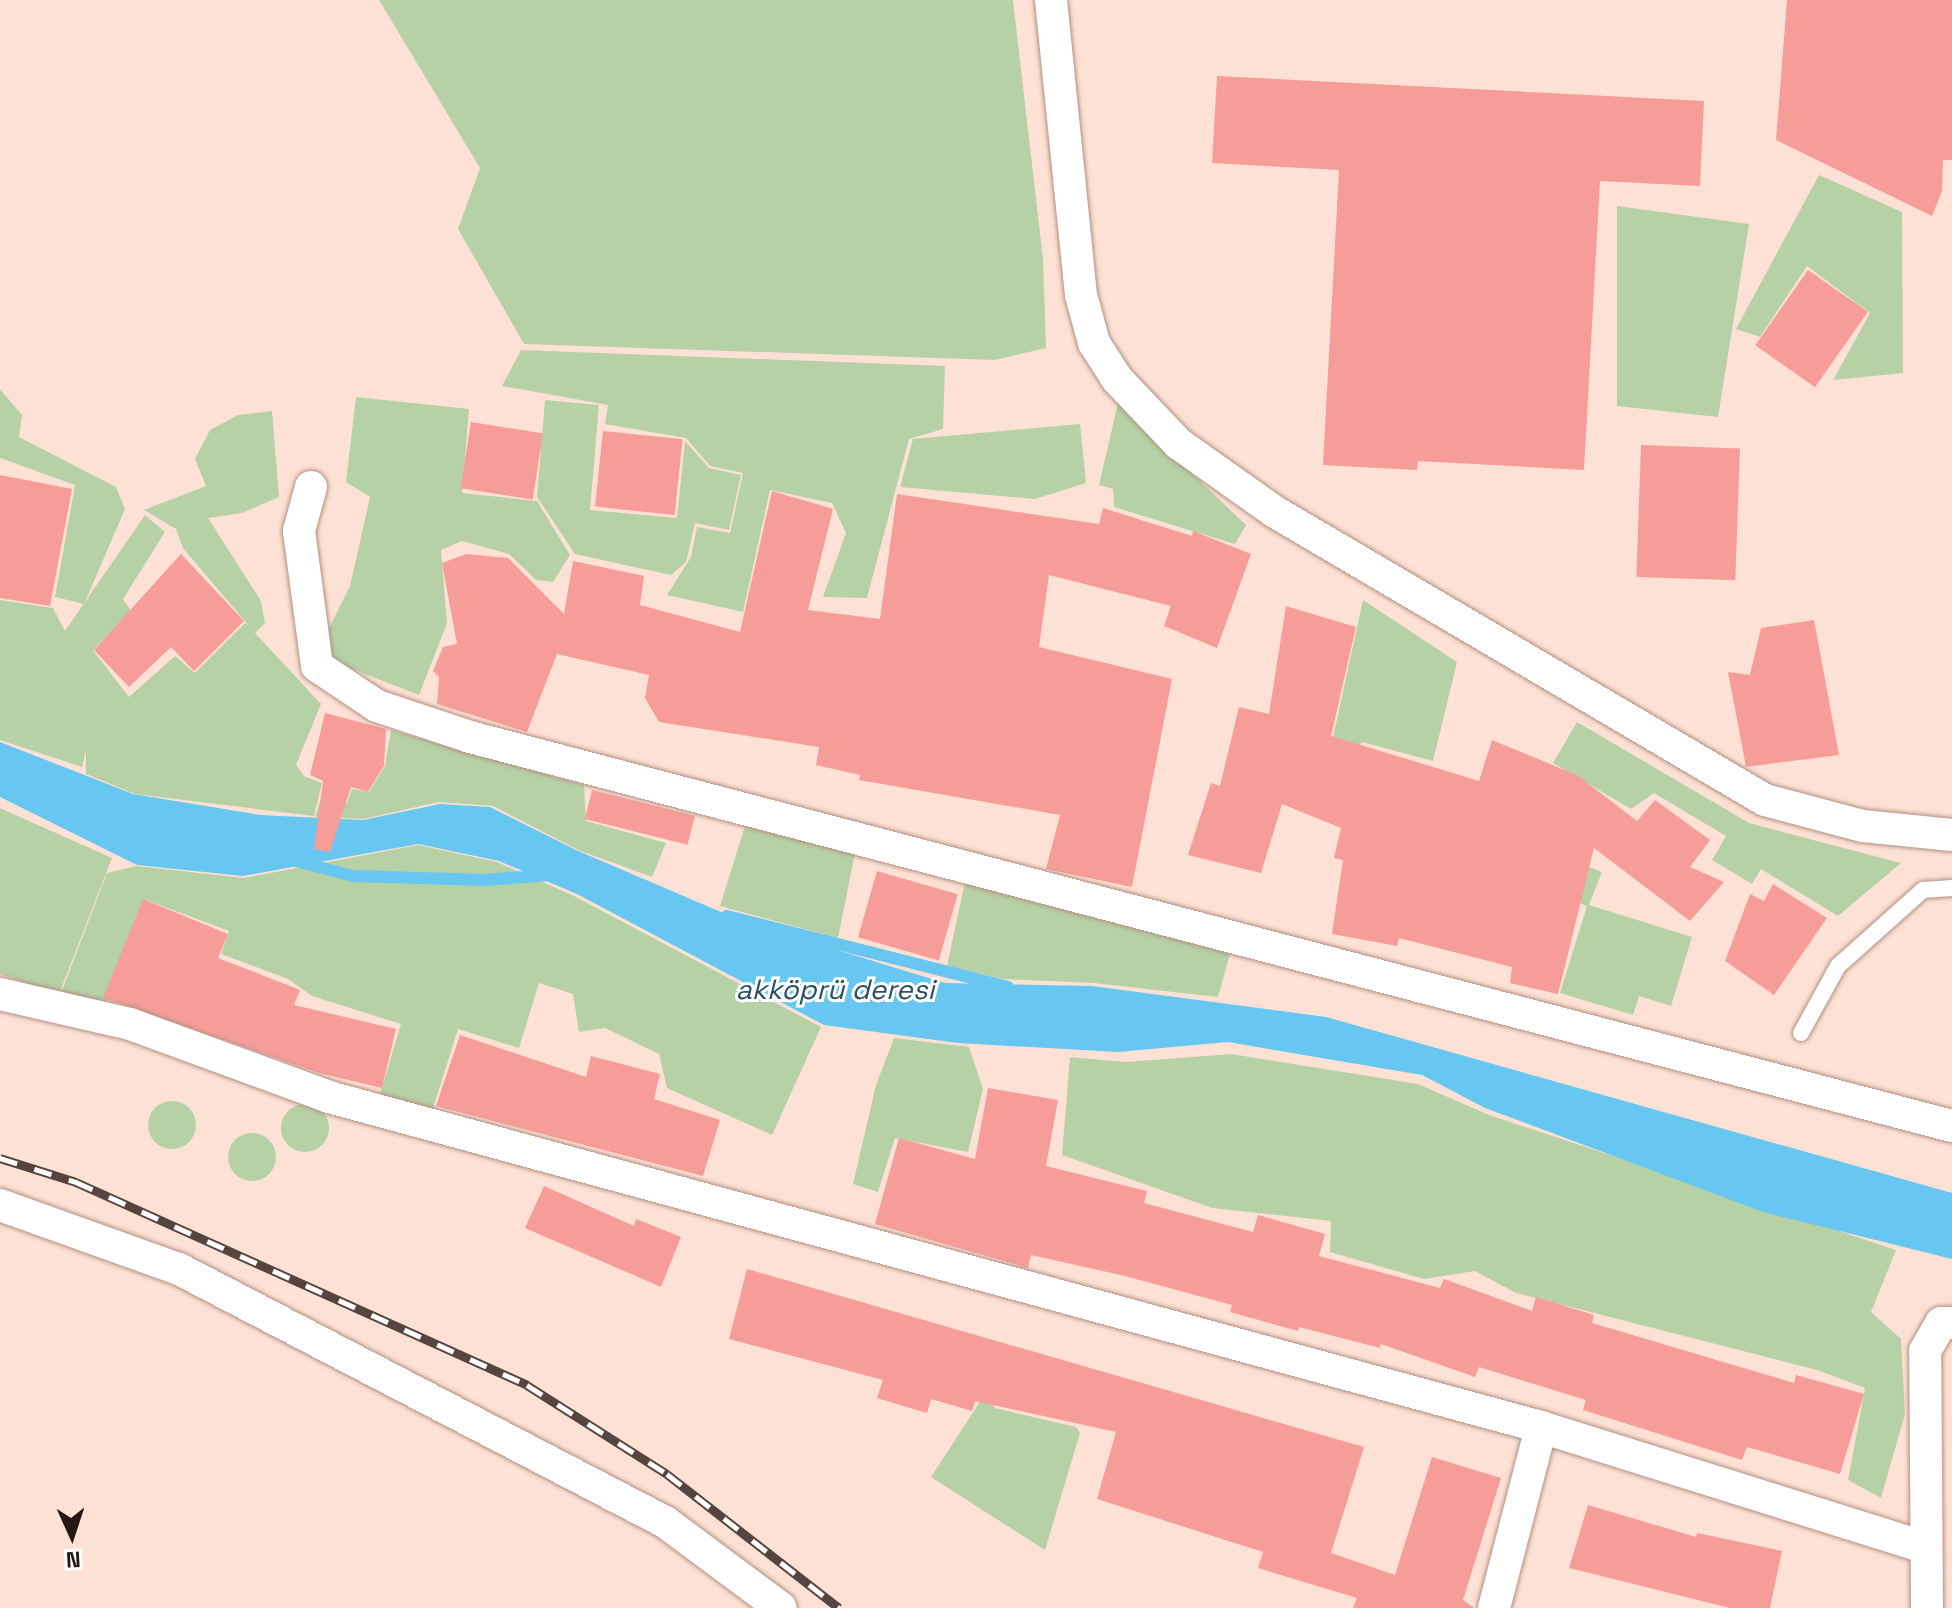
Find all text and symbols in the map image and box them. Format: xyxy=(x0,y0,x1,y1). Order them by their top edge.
water label: akköprü deresi xyxy=(736,972,934,1006)
north arrow xyxy=(32,1496,112,1576)
text: N xyxy=(65,1546,81,1574)

